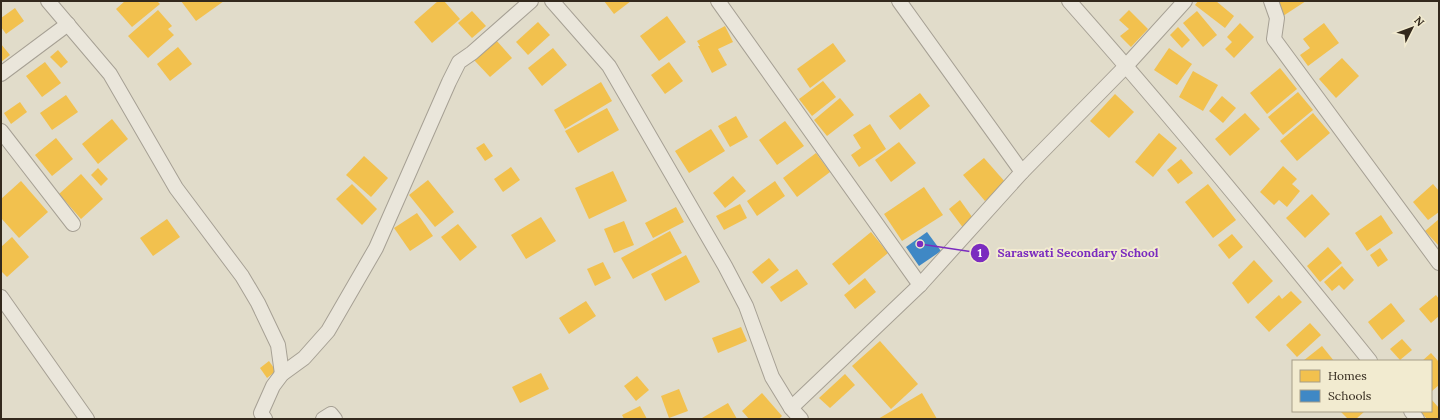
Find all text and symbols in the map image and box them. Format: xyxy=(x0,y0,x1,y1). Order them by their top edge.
north arrow xyxy=(1392,8,1432,48)
text: N xyxy=(1411,13,1428,30)
callout: Saraswati Secondary School xyxy=(970,241,1166,265)
text: 1 xyxy=(978,245,983,260)
text: Saraswati Secondary School xyxy=(998,245,1159,260)
legend xyxy=(1292,360,1432,412)
text: Homes xyxy=(1328,368,1367,383)
text: Schools xyxy=(1328,388,1372,403)

